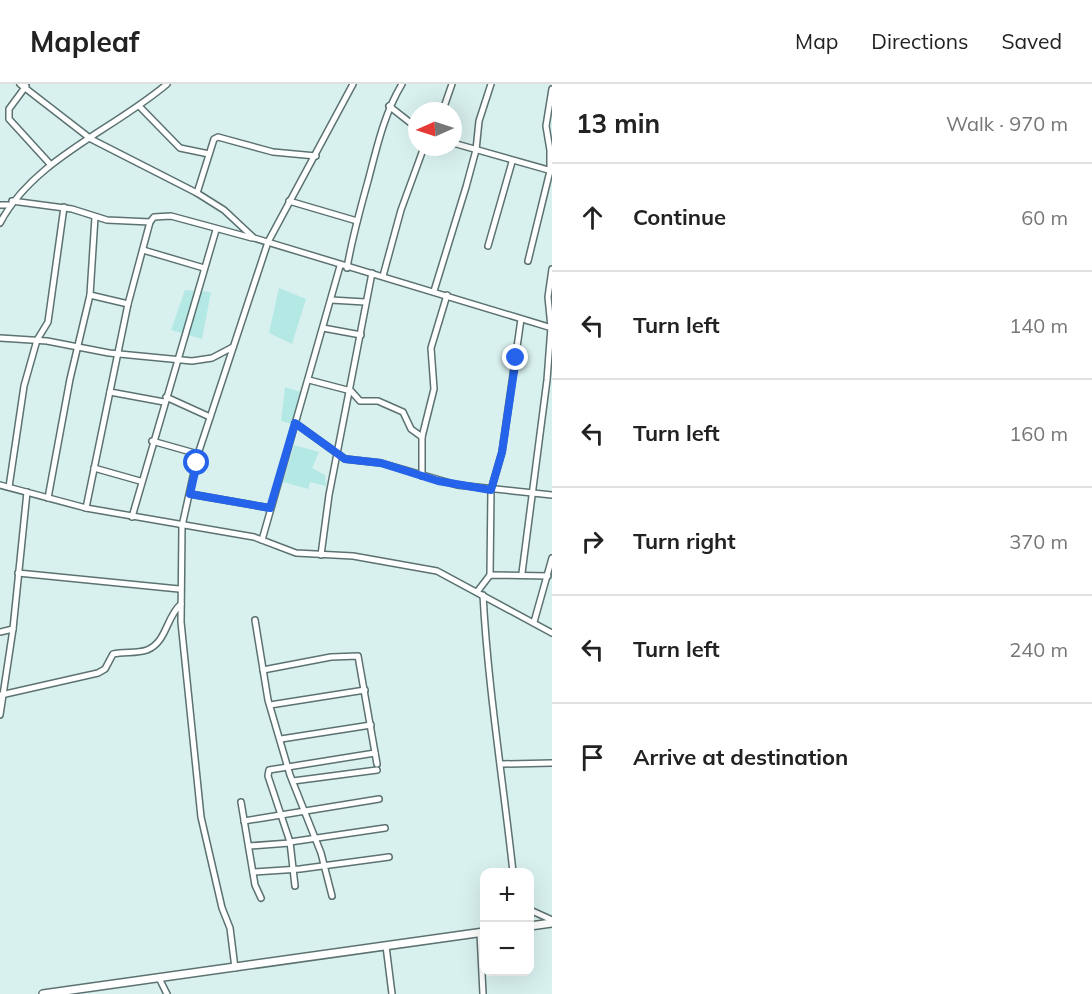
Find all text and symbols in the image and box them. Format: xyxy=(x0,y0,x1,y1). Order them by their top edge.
text: Mapleaf xyxy=(30,24,139,59)
text: Map xyxy=(795,28,838,54)
text: Directions xyxy=(871,28,968,54)
text: Saved xyxy=(1001,28,1062,54)
north arrow xyxy=(408,102,462,156)
text: 13 min xyxy=(576,107,660,140)
text: Walk · 970 m xyxy=(946,111,1068,136)
icon: ahead xyxy=(576,201,609,234)
text: Continue xyxy=(633,203,726,231)
text: 60 m xyxy=(1021,205,1068,230)
icon: left xyxy=(576,309,609,342)
text: Turn left xyxy=(633,311,720,339)
text: 140 m xyxy=(1009,313,1068,338)
route end xyxy=(502,344,528,370)
icon: left xyxy=(576,417,609,450)
text: Turn left xyxy=(633,419,720,447)
text: 160 m xyxy=(1009,421,1068,446)
route start xyxy=(183,449,209,475)
icon: right xyxy=(576,525,609,558)
text: Turn right xyxy=(633,527,736,555)
text: 370 m xyxy=(1009,529,1068,554)
icon: left xyxy=(576,633,609,666)
text: Turn left xyxy=(633,635,720,663)
text: 240 m xyxy=(1009,637,1068,662)
icon: arrive xyxy=(576,741,609,774)
text: Arrive at destination xyxy=(633,743,848,771)
map controls xyxy=(480,868,534,976)
button: + xyxy=(480,868,534,922)
button: − xyxy=(480,922,534,976)

